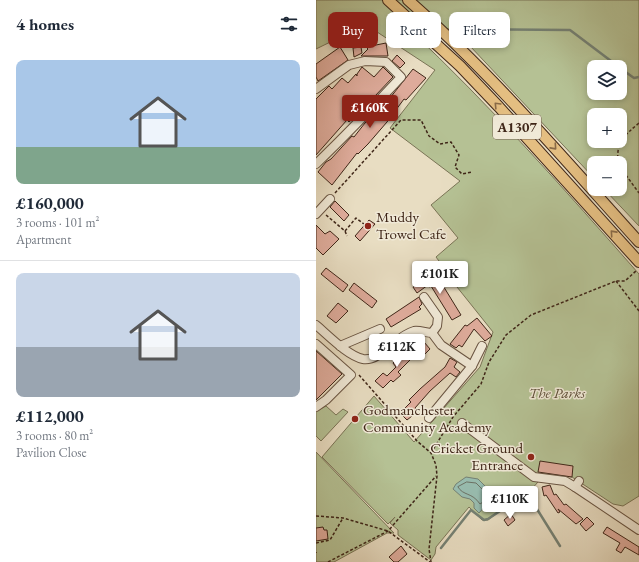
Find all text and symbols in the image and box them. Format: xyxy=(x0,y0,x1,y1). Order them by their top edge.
chip: Buy xyxy=(328,12,378,48)
chip: Rent xyxy=(386,12,441,48)
chip: Filters xyxy=(449,12,510,48)
text: 4 homes xyxy=(16,13,74,35)
icon: filters xyxy=(278,13,300,35)
map controls xyxy=(587,60,627,196)
button: layers xyxy=(587,60,627,100)
icon: home xyxy=(122,86,194,158)
pin: £160K xyxy=(342,95,398,129)
text: £160K xyxy=(351,99,389,116)
one-way arrow xyxy=(495,102,502,110)
button: + xyxy=(587,108,627,148)
road number: A1307 xyxy=(493,115,541,139)
one-way arrow xyxy=(549,142,556,150)
button: − xyxy=(587,156,627,196)
text: £160,000 xyxy=(16,192,84,214)
place label: Muddy Trowel Cafe xyxy=(376,207,446,243)
text: 3 rooms · 101 m² xyxy=(16,214,100,231)
marker: Muddy Trowel Cafe xyxy=(363,221,373,231)
one-way arrow xyxy=(610,230,617,237)
text: Apartment xyxy=(16,231,71,248)
pin: £101K xyxy=(412,261,468,295)
text: £101K xyxy=(421,265,459,282)
icon: home xyxy=(122,299,194,371)
pin: £112K xyxy=(369,334,425,368)
text: £112K xyxy=(378,338,416,355)
park label: The Parks xyxy=(529,383,586,402)
place label: Godmanchester Community Academy xyxy=(363,400,492,436)
text: £112,000 xyxy=(16,405,84,427)
marker: Godmanchester Community Academy xyxy=(350,414,360,424)
text: 3 rooms · 80 m² xyxy=(16,427,93,444)
place label: Cricket Ground Entrance xyxy=(430,438,523,474)
text: Pavilion Close xyxy=(16,444,87,461)
marker: Cricket Ground Entrance xyxy=(526,452,536,462)
pin: £110K xyxy=(482,486,538,520)
text: £110K xyxy=(491,490,529,507)

